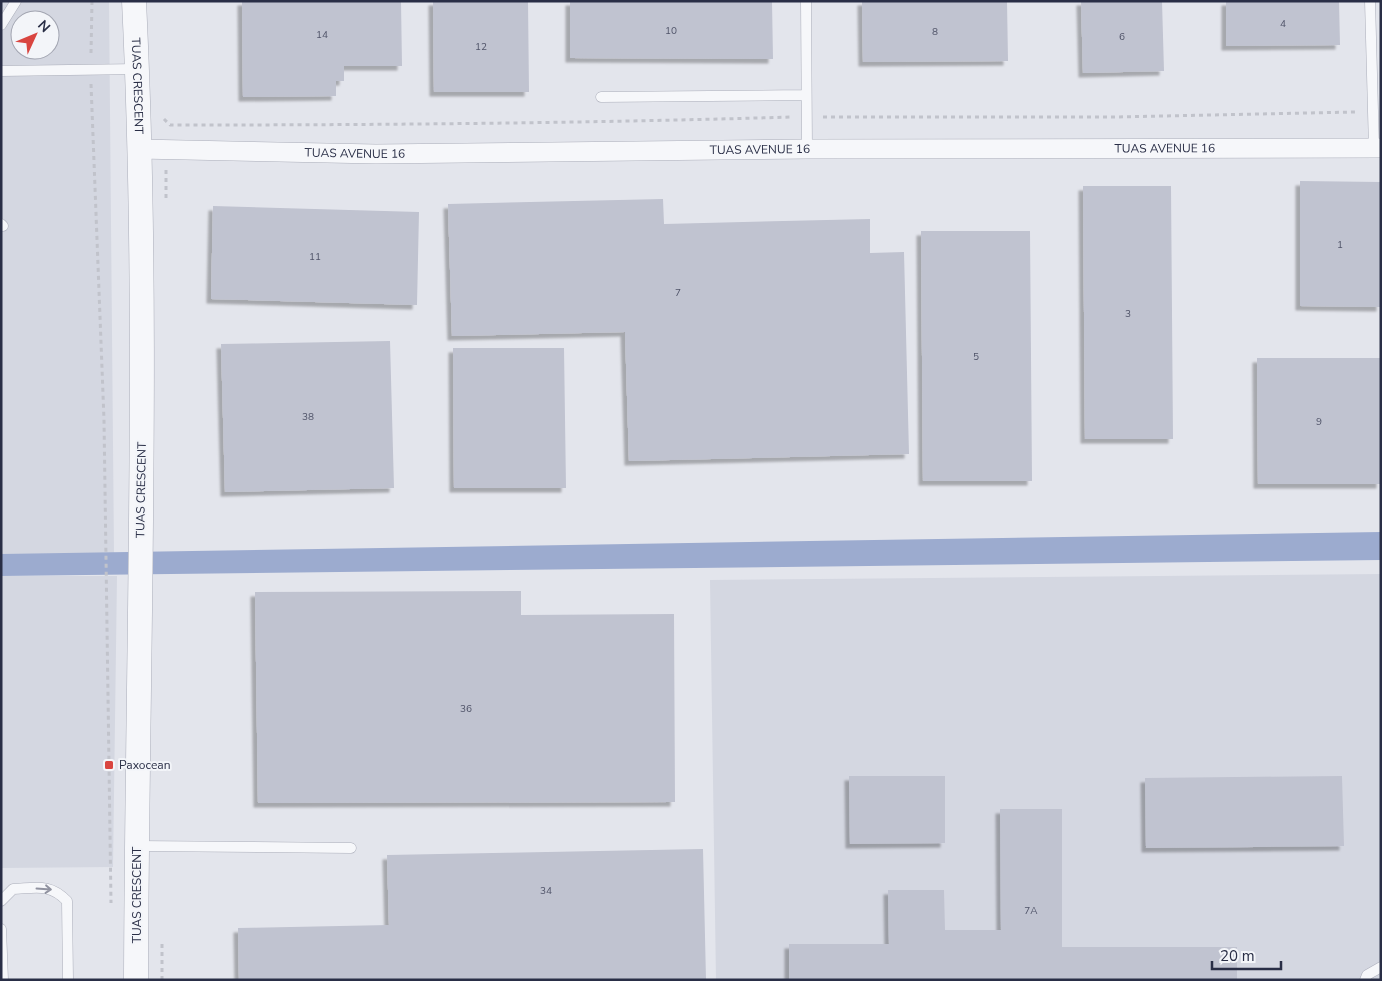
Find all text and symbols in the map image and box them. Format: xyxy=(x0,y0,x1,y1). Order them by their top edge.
north arrow xyxy=(10,10,60,60)
text: N xyxy=(34,16,54,37)
house number: 4 xyxy=(1280,17,1286,31)
house number: 10 xyxy=(665,24,677,38)
house number: 8 xyxy=(932,25,938,39)
house number: 14 xyxy=(316,28,328,42)
house number: 6 xyxy=(1119,30,1125,44)
street label: TUAS CRESCENT xyxy=(128,37,147,135)
house number: 12 xyxy=(475,40,487,54)
street label: TUAS AVENUE 16 xyxy=(1115,140,1215,156)
street label: TUAS AVENUE 16 xyxy=(710,141,810,158)
street label: TUAS AVENUE 16 xyxy=(304,144,405,162)
house number: 1 xyxy=(1337,238,1343,252)
house number: 11 xyxy=(309,250,321,264)
house number: 7 xyxy=(675,286,681,300)
house number: 3 xyxy=(1125,307,1131,321)
house number: 5 xyxy=(973,350,979,364)
house number: 38 xyxy=(302,410,314,424)
house number: 9 xyxy=(1316,415,1322,429)
street label: TUAS CRESCENT xyxy=(132,441,150,538)
house number: 36 xyxy=(460,702,472,716)
place label: Paxocean xyxy=(119,757,171,773)
marker: Paxocean xyxy=(103,759,115,771)
street label: TUAS CRESCENT xyxy=(129,846,145,943)
one-way arrow xyxy=(36,884,52,893)
house number: 34 xyxy=(540,884,552,898)
house number: 7A xyxy=(1024,904,1038,918)
scale bar xyxy=(1212,938,1281,970)
text: 20 m xyxy=(1220,946,1255,966)

